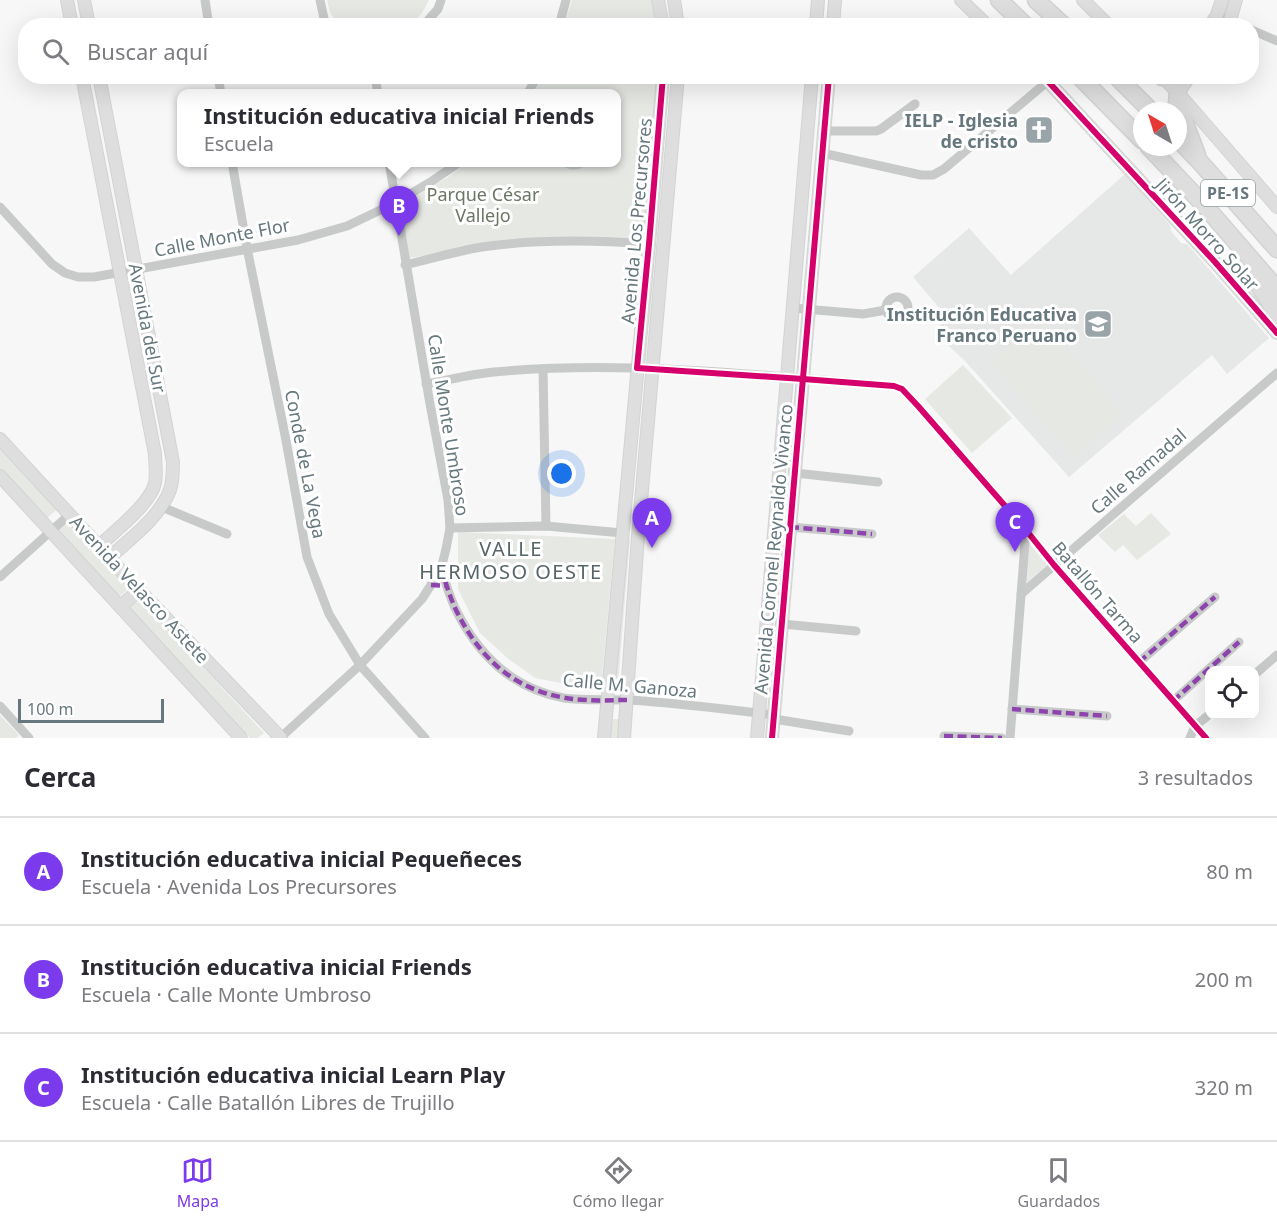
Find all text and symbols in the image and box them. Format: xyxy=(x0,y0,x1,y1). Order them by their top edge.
search box xyxy=(18,18,1259,84)
icon: search xyxy=(39,35,72,68)
text: Buscar aquí xyxy=(87,36,208,66)
popup xyxy=(177,89,621,167)
text: Institución educativa inicial Friends xyxy=(204,100,594,130)
north arrow xyxy=(1133,102,1187,156)
place label: IELP - Iglesia de cristo xyxy=(905,108,1018,153)
church icon: IELP - Iglesia de cristo xyxy=(1023,114,1055,146)
street label: Avenida Los Precursores xyxy=(615,117,657,325)
text: Escuela xyxy=(204,130,274,157)
street label: Jirón Morro Solar xyxy=(1150,171,1265,296)
road number: PE-1S xyxy=(1201,180,1255,206)
park label: Parque César Vallejo xyxy=(427,182,540,227)
pin: B xyxy=(380,186,418,236)
street label: Calle Monte Flor xyxy=(152,212,292,262)
street label: Avenida del Sur xyxy=(124,261,172,395)
place label: Institución Educativa Franco Peruano xyxy=(887,302,1077,347)
school or university icon: Institución Educativa Franco Peruano xyxy=(1082,308,1114,340)
street label: Calle Monte Umbroso xyxy=(423,332,475,518)
street label: Conde de La Vega xyxy=(280,388,332,540)
street label: Avenida Coronel Reynaldo Vivanco xyxy=(748,403,798,695)
street label: Calle Ramadal xyxy=(1085,423,1191,519)
your location xyxy=(547,459,576,488)
pin: A xyxy=(632,498,672,548)
pin: C xyxy=(996,502,1034,552)
street label: Avenida Velasco Astete xyxy=(65,510,215,668)
district label: VALLE HERMOSO OESTE xyxy=(419,535,603,585)
street label: Batallón Tarma xyxy=(1047,536,1149,648)
map controls xyxy=(1205,666,1259,720)
button: locate xyxy=(1205,666,1259,720)
street label: Calle M. Ganoza xyxy=(562,667,698,703)
scale bar xyxy=(18,696,164,724)
text: 100 m xyxy=(27,698,74,720)
text: Cerca xyxy=(24,759,96,795)
text: 3 resultados xyxy=(1138,764,1253,791)
text: Institución educativa inicial Pequeñeces xyxy=(81,843,522,873)
text: A xyxy=(37,858,50,885)
text: 80 m xyxy=(1206,858,1253,885)
text: Escuela · Avenida Los Precursores xyxy=(81,873,397,900)
text: Institución educativa inicial Friends xyxy=(81,951,472,981)
text: B xyxy=(37,966,50,993)
text: 200 m xyxy=(1195,966,1253,993)
text: Escuela · Calle Monte Umbroso xyxy=(81,981,371,1008)
text: Institución educativa inicial Learn Play xyxy=(81,1059,505,1089)
text: C xyxy=(37,1074,50,1101)
text: 320 m xyxy=(1195,1074,1253,1101)
text: Escuela · Calle Batallón Libres de Trujillo xyxy=(81,1089,455,1116)
tab: Mapa xyxy=(177,1154,219,1212)
tab: Cómo llegar xyxy=(573,1154,664,1212)
tab: Guardados xyxy=(1017,1154,1100,1212)

